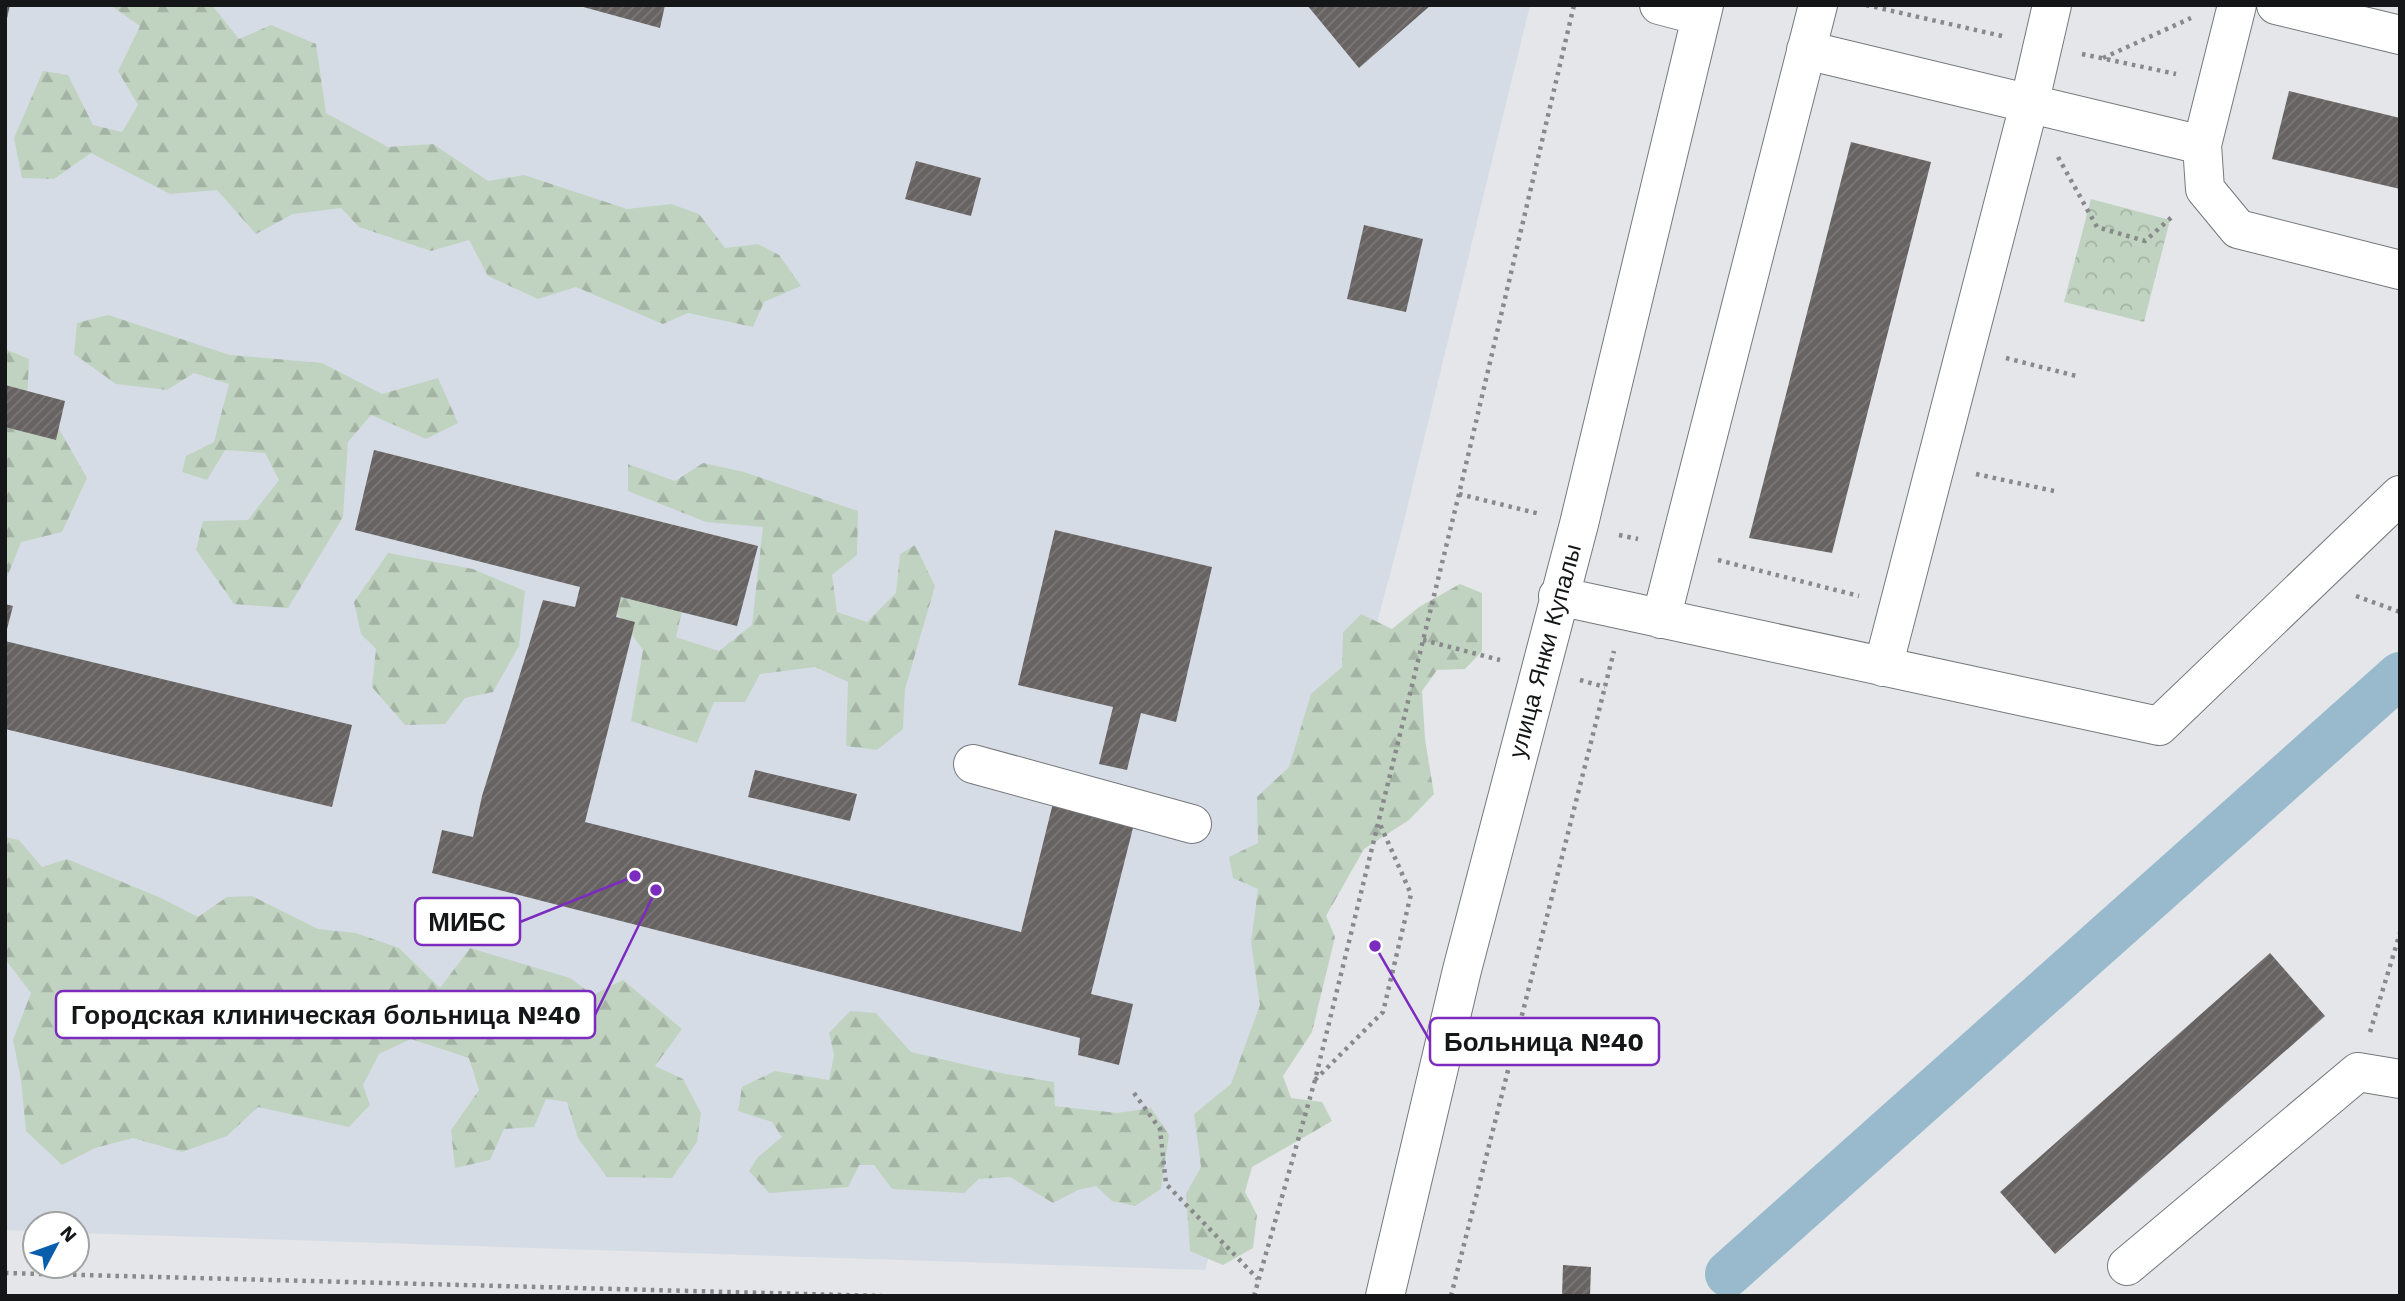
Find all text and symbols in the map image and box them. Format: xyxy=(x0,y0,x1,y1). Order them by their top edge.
street label: улица Янки Купалы xyxy=(1503,541,1587,761)
callout: МИБС xyxy=(415,898,520,945)
text: МИБС xyxy=(428,907,506,937)
callout: Городская клиническая больница №40 xyxy=(56,991,595,1038)
text: Городская клиническая больница №40 xyxy=(71,1000,581,1030)
callout: Больница №40 xyxy=(1430,1018,1659,1065)
text: Больница №40 xyxy=(1444,1027,1644,1057)
north arrow xyxy=(21,1210,91,1280)
text: N xyxy=(55,1221,82,1247)

